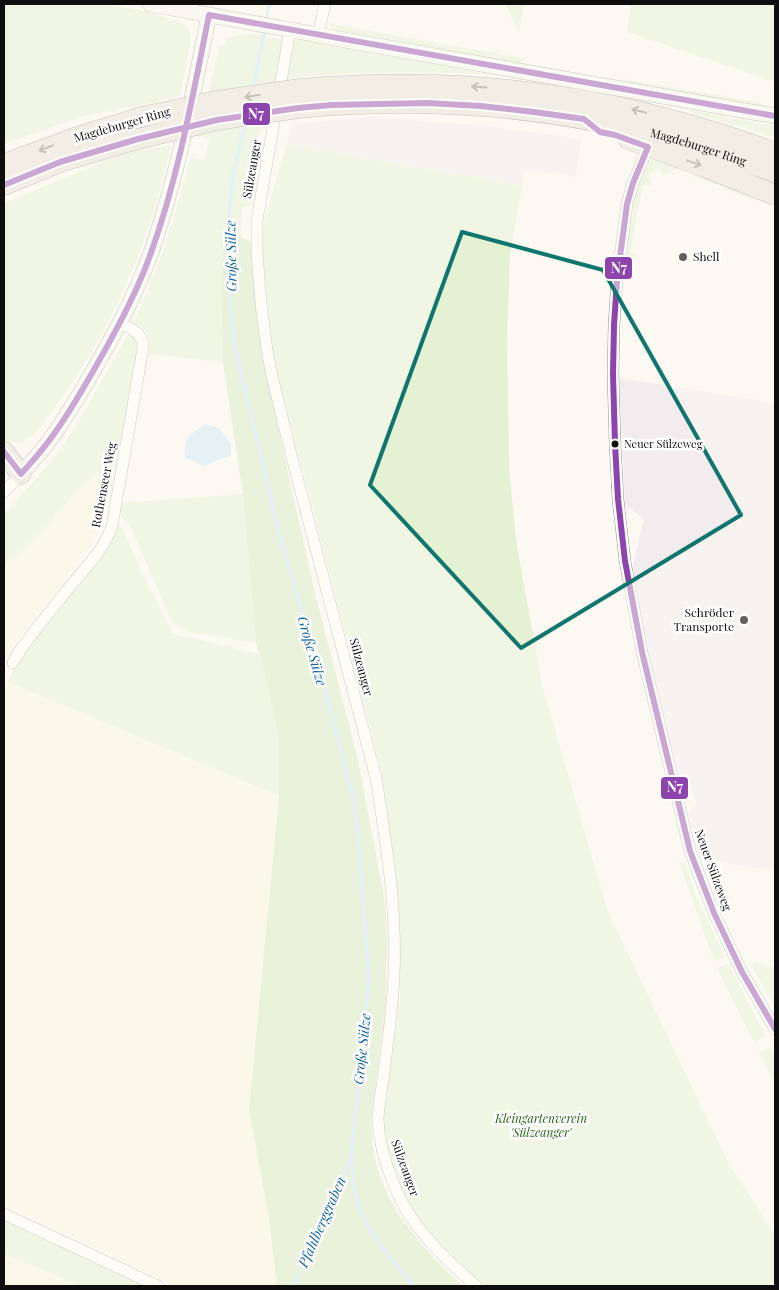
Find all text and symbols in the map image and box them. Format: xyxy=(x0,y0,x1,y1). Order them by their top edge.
one-way arrow xyxy=(471,83,487,92)
one-way arrow xyxy=(244,91,260,101)
street label: Magdeburger Ring xyxy=(72,102,173,145)
line badge: N7 xyxy=(242,102,271,126)
text: N7 xyxy=(248,104,265,123)
one-way arrow xyxy=(632,106,648,115)
street label: Magdeburger Ring xyxy=(649,124,750,169)
street label: Sülzeanger xyxy=(238,138,264,199)
one-way arrow xyxy=(38,144,54,153)
one-way arrow xyxy=(686,159,701,168)
water label: Große Sülze xyxy=(220,220,241,292)
place label: Shell xyxy=(693,248,720,264)
marker: Shell xyxy=(677,251,689,263)
line badge: N7 xyxy=(604,256,633,280)
text: N7 xyxy=(611,258,628,277)
place label: Neuer Sülzeweg xyxy=(624,436,703,451)
marker: Neuer Sülzeweg xyxy=(610,439,620,449)
street label: Rothenseer Weg xyxy=(87,440,119,529)
place label: Schröder Transporte xyxy=(673,604,735,634)
water label: Große Sülze xyxy=(294,614,331,688)
marker: Schröder Transporte xyxy=(738,614,750,626)
street label: Sülzeanger xyxy=(347,636,378,698)
line badge: N7 xyxy=(660,776,689,800)
text: N7 xyxy=(667,777,684,796)
street label: Neuer Sülzeweg xyxy=(692,827,736,913)
water label: Große Sülze xyxy=(348,1012,375,1085)
park label: Kleingartenverein 'Sülzeanger' xyxy=(494,1110,587,1140)
street label: Sülzeanger xyxy=(388,1137,424,1199)
water label: Pfahlberggraben xyxy=(293,1174,350,1271)

